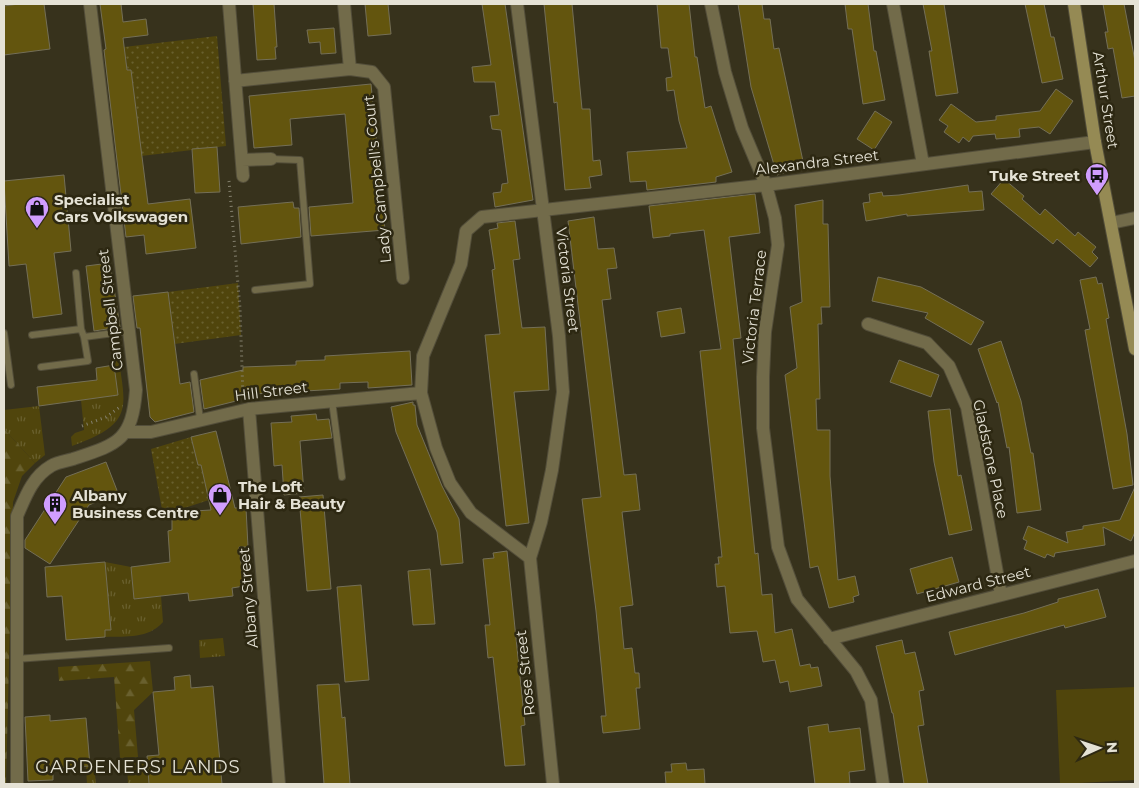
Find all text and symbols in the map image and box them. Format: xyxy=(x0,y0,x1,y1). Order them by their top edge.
street label: Arthur Street xyxy=(1089,50,1123,150)
street label: Lady Campbell's Court xyxy=(359,94,395,264)
street label: Alexandra Street xyxy=(754,145,880,179)
bus stop icon: Tuke Street xyxy=(1084,162,1110,196)
place label: Tuke Street xyxy=(990,166,1080,185)
place label: Specialist Cars Volkswagen xyxy=(54,190,188,226)
shop icon: Specialist Cars Volkswagen xyxy=(24,195,50,229)
street label: Victoria Street xyxy=(552,226,584,334)
street label: Campbell Street xyxy=(93,248,127,372)
street label: Victoria Terrace xyxy=(738,249,770,365)
street label: Hill Street xyxy=(233,377,309,405)
street label: Gladstone Place xyxy=(969,398,1013,520)
place label: The Loft Hair & Beauty xyxy=(238,477,346,513)
shop icon: The Loft Hair & Beauty xyxy=(207,482,233,516)
place label: Albany Business Centre xyxy=(71,486,199,522)
building icon: Albany Business Centre xyxy=(42,491,68,525)
street label: Albany Street xyxy=(234,547,262,649)
street label: Edward Street xyxy=(924,562,1032,606)
street label: Rose Street xyxy=(511,629,539,717)
north arrow xyxy=(1074,723,1124,773)
text: N xyxy=(1103,741,1121,753)
district label: GARDENERS' LANDS xyxy=(35,756,241,778)

